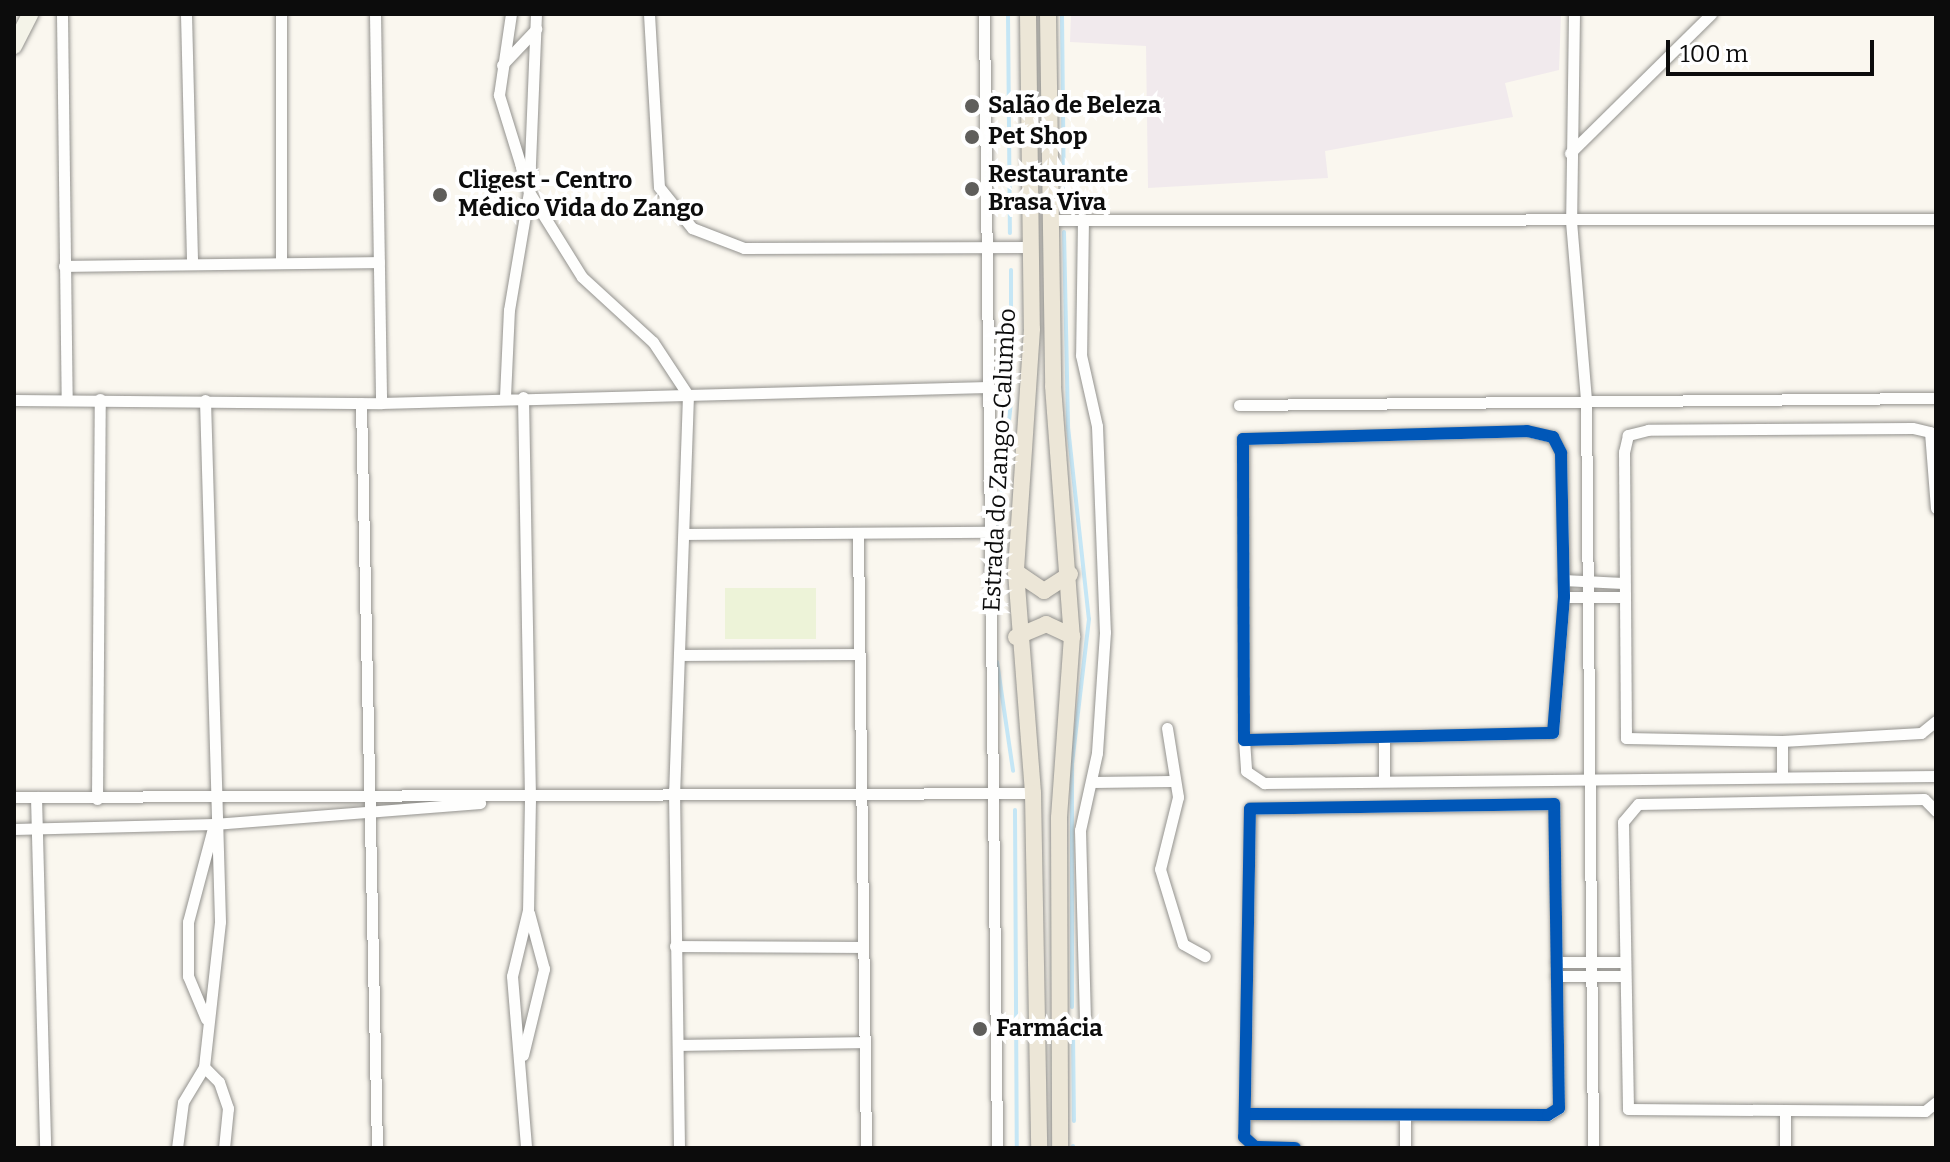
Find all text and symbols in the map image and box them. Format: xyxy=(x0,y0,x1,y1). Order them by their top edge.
scale bar xyxy=(1670,24,1878,74)
text: 100 m xyxy=(1680,40,1748,68)
place label: Salão de Beleza xyxy=(988,92,1161,120)
marker: Salão de Beleza xyxy=(963,97,981,115)
place label: Pet Shop xyxy=(988,123,1087,151)
marker: Pet Shop xyxy=(963,128,981,146)
place label: Restaurante Brasa Viva xyxy=(988,161,1128,217)
place label: Cligest - Centro Médico Vida do Zango xyxy=(458,167,704,223)
marker: Restaurante Brasa Viva xyxy=(963,180,981,198)
marker: Cligest - Centro Médico Vida do Zango xyxy=(429,184,451,206)
street label: Estrada do Zango-Calumbo xyxy=(978,308,1022,612)
place label: Farmácia xyxy=(996,1015,1103,1043)
marker: Farmácia xyxy=(971,1020,989,1038)

